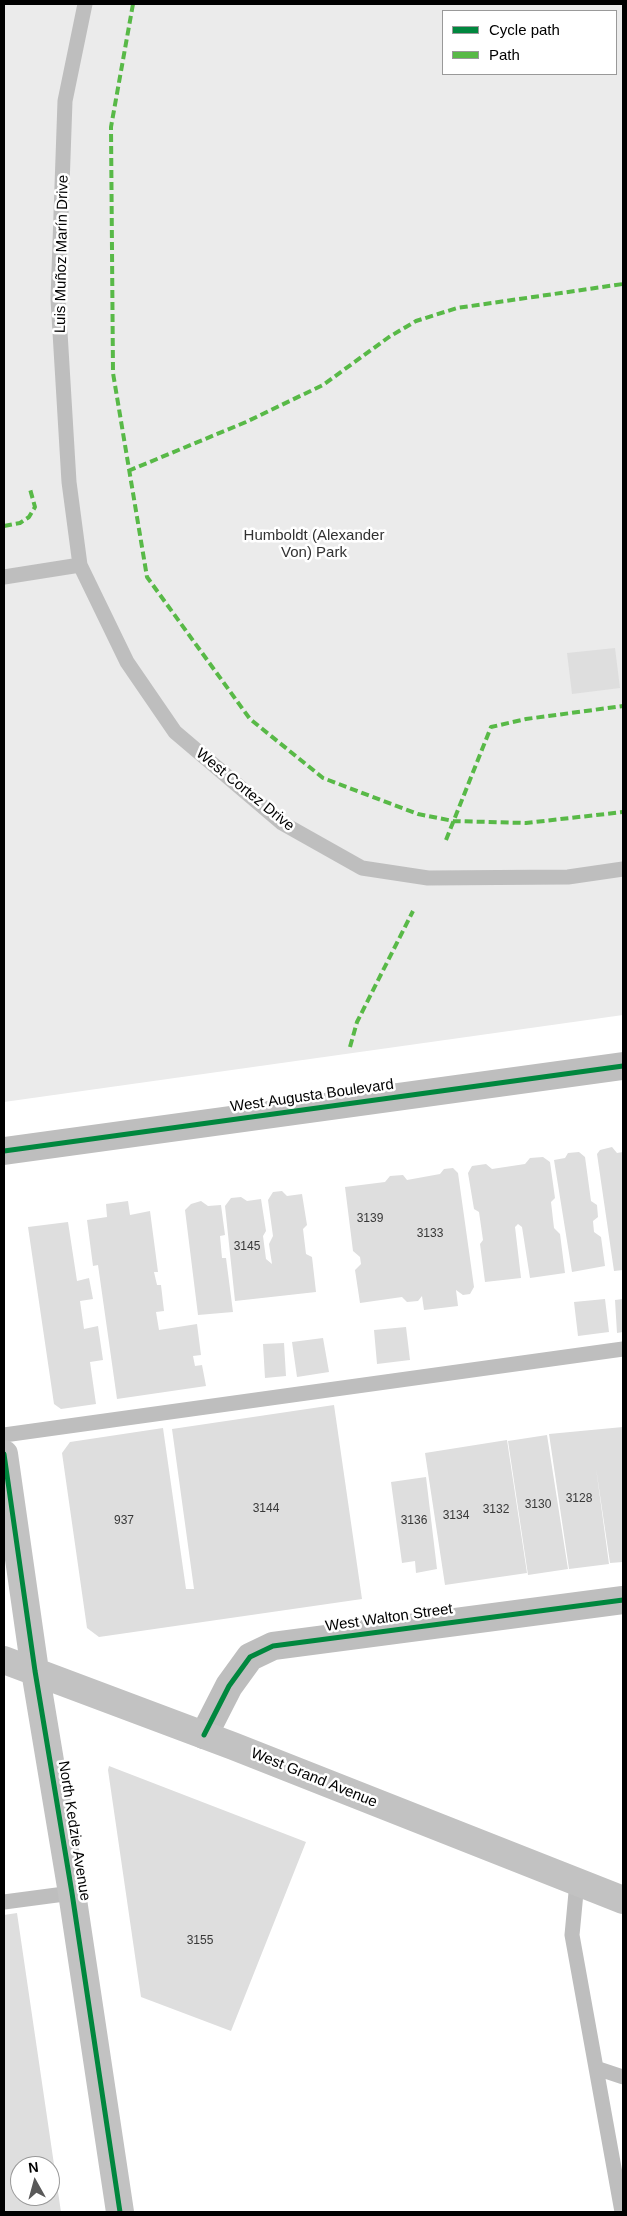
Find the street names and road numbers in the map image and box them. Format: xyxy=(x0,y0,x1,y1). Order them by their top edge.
street label: Luis Muñoz Marín Drive xyxy=(52,175,72,333)
street label: West Cortez Drive xyxy=(192,745,298,835)
street label: West Augusta Boulevard xyxy=(229,1076,395,1116)
street label: West Walton Street xyxy=(324,1600,454,1636)
street label: West Grand Avenue xyxy=(248,1744,380,1812)
street label: North Kedzie Avenue xyxy=(54,1760,94,1902)

